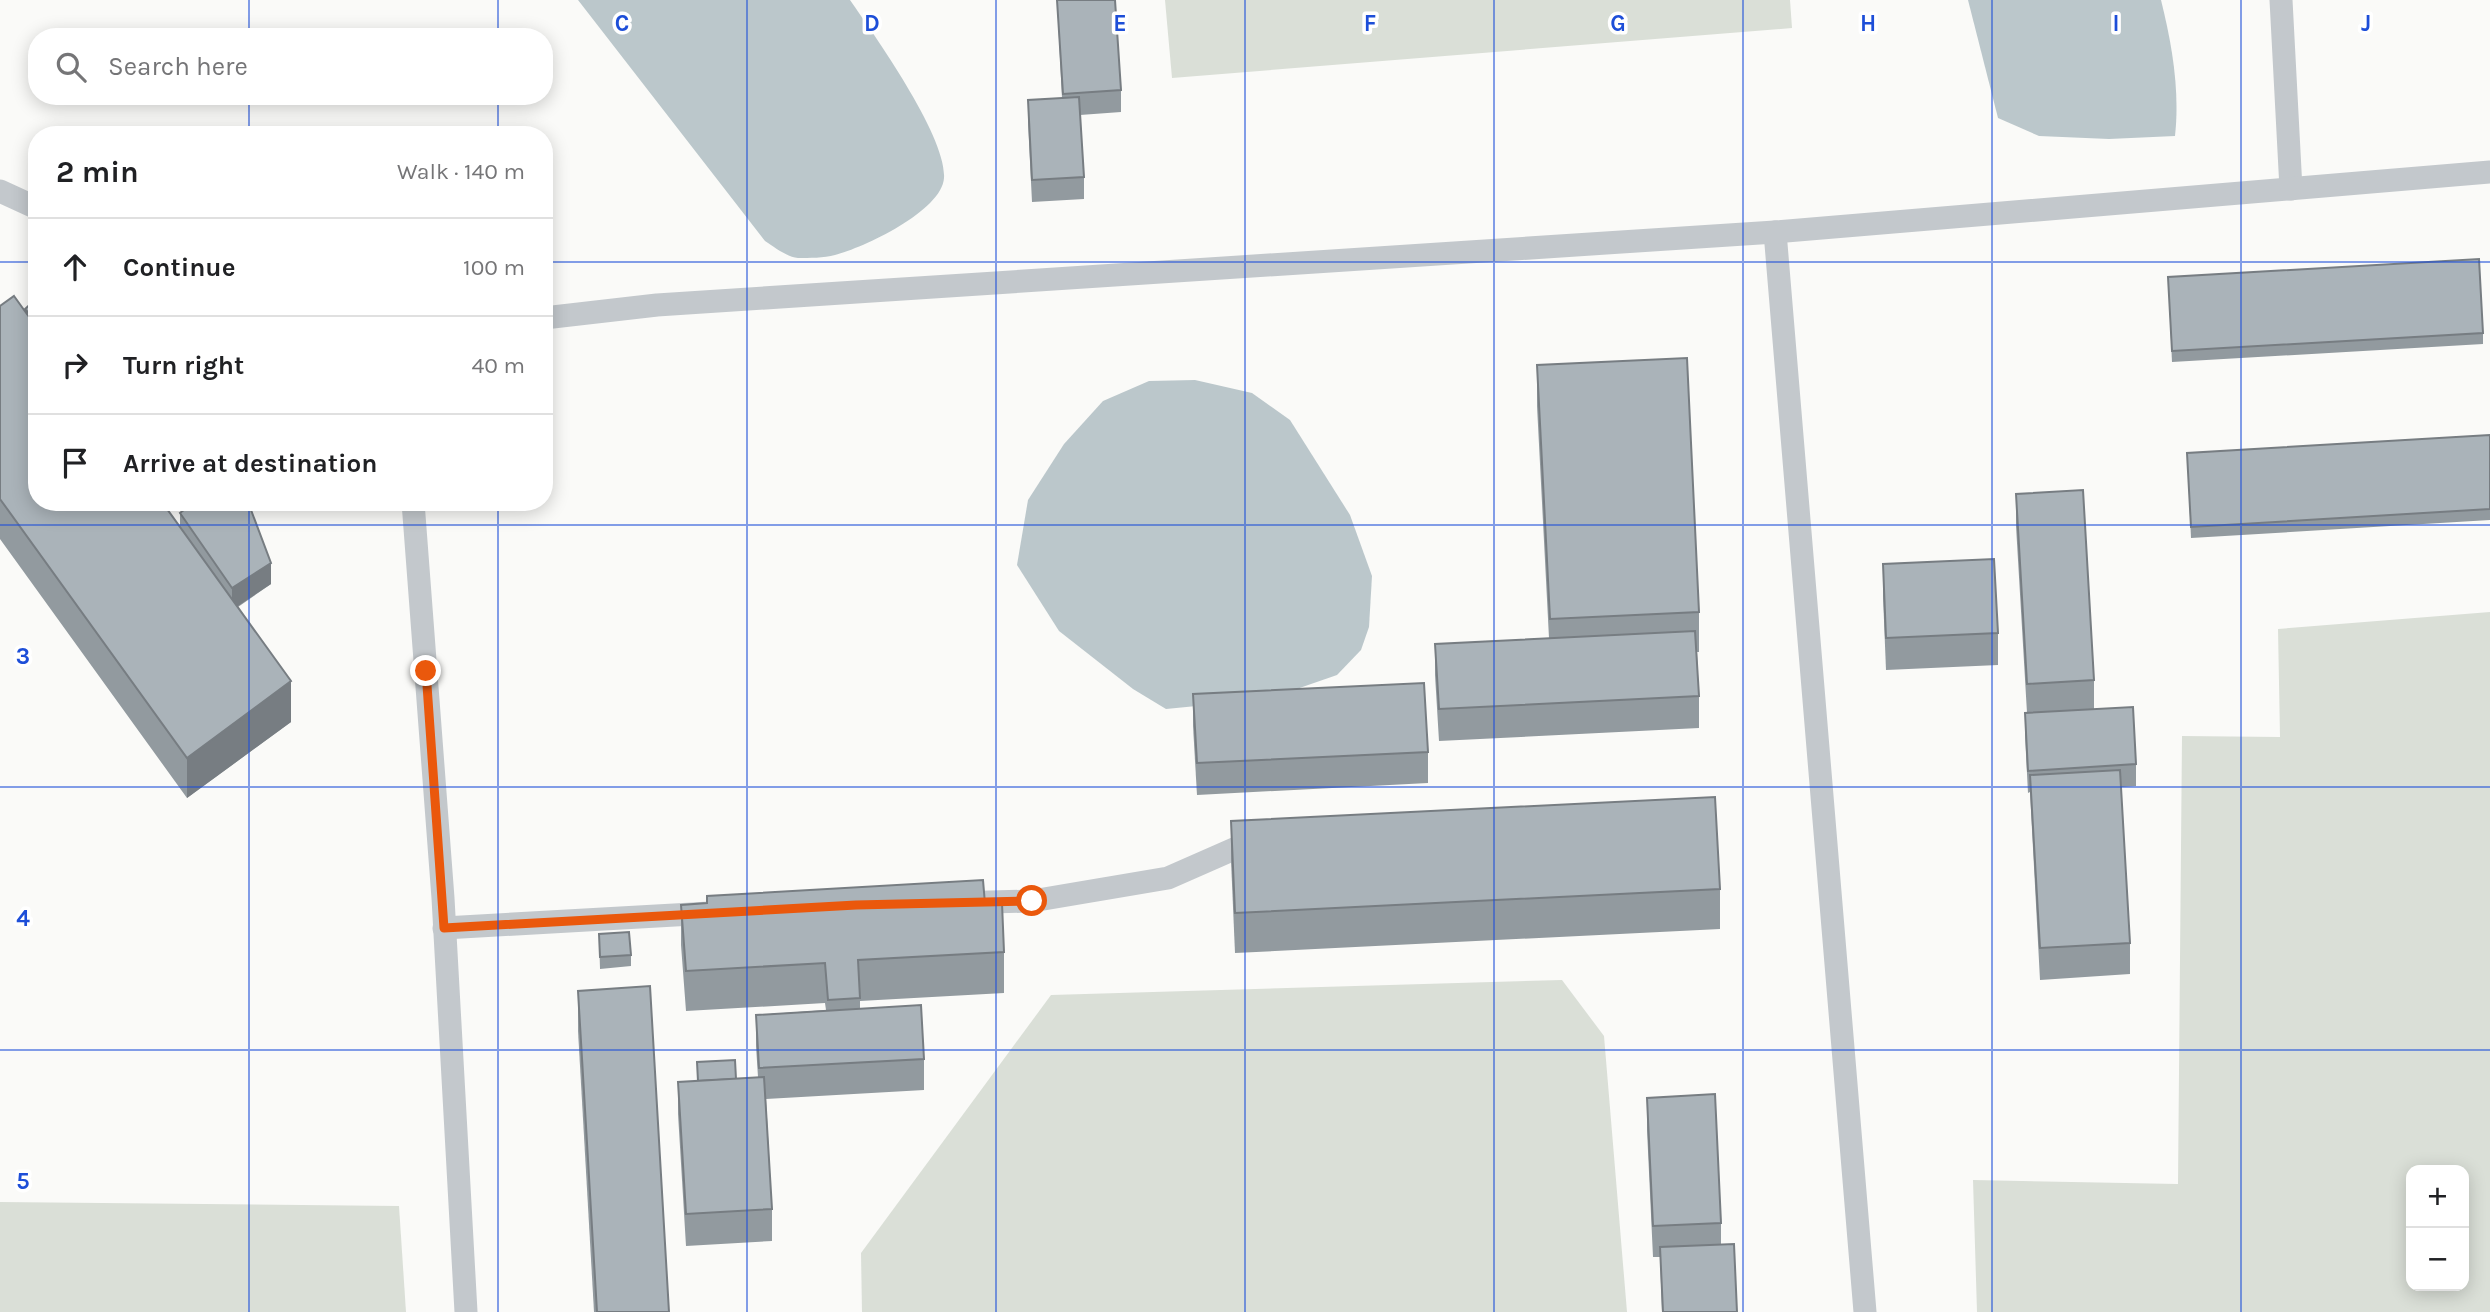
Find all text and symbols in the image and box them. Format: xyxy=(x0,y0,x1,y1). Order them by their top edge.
text: C xyxy=(615,10,629,37)
text: D xyxy=(864,10,880,37)
text: E xyxy=(1113,10,1127,37)
text: F xyxy=(1364,10,1376,37)
text: G xyxy=(1610,10,1626,37)
text: H xyxy=(1860,10,1876,37)
text: I xyxy=(2112,10,2120,37)
text: J xyxy=(2361,10,2371,37)
search box xyxy=(28,28,553,105)
icon: search xyxy=(52,48,90,86)
text: Search here xyxy=(108,51,248,82)
text: 2 min xyxy=(56,154,139,190)
text: Walk · 140 m xyxy=(397,158,525,185)
icon: ahead xyxy=(56,248,94,286)
text: Continue xyxy=(123,252,235,283)
text: 100 m xyxy=(463,254,525,281)
icon: right xyxy=(56,346,94,384)
text: Turn right xyxy=(123,350,244,381)
text: 40 m xyxy=(472,352,525,379)
icon: arrive xyxy=(56,444,94,482)
text: Arrive at destination xyxy=(123,448,377,479)
text: 3 xyxy=(16,643,30,670)
route end xyxy=(410,655,441,686)
route start xyxy=(1016,885,1047,916)
text: 4 xyxy=(16,905,30,932)
map controls xyxy=(2406,1165,2469,1291)
button: + xyxy=(2406,1165,2469,1228)
text: 5 xyxy=(16,1168,30,1195)
button: − xyxy=(2406,1228,2469,1291)

